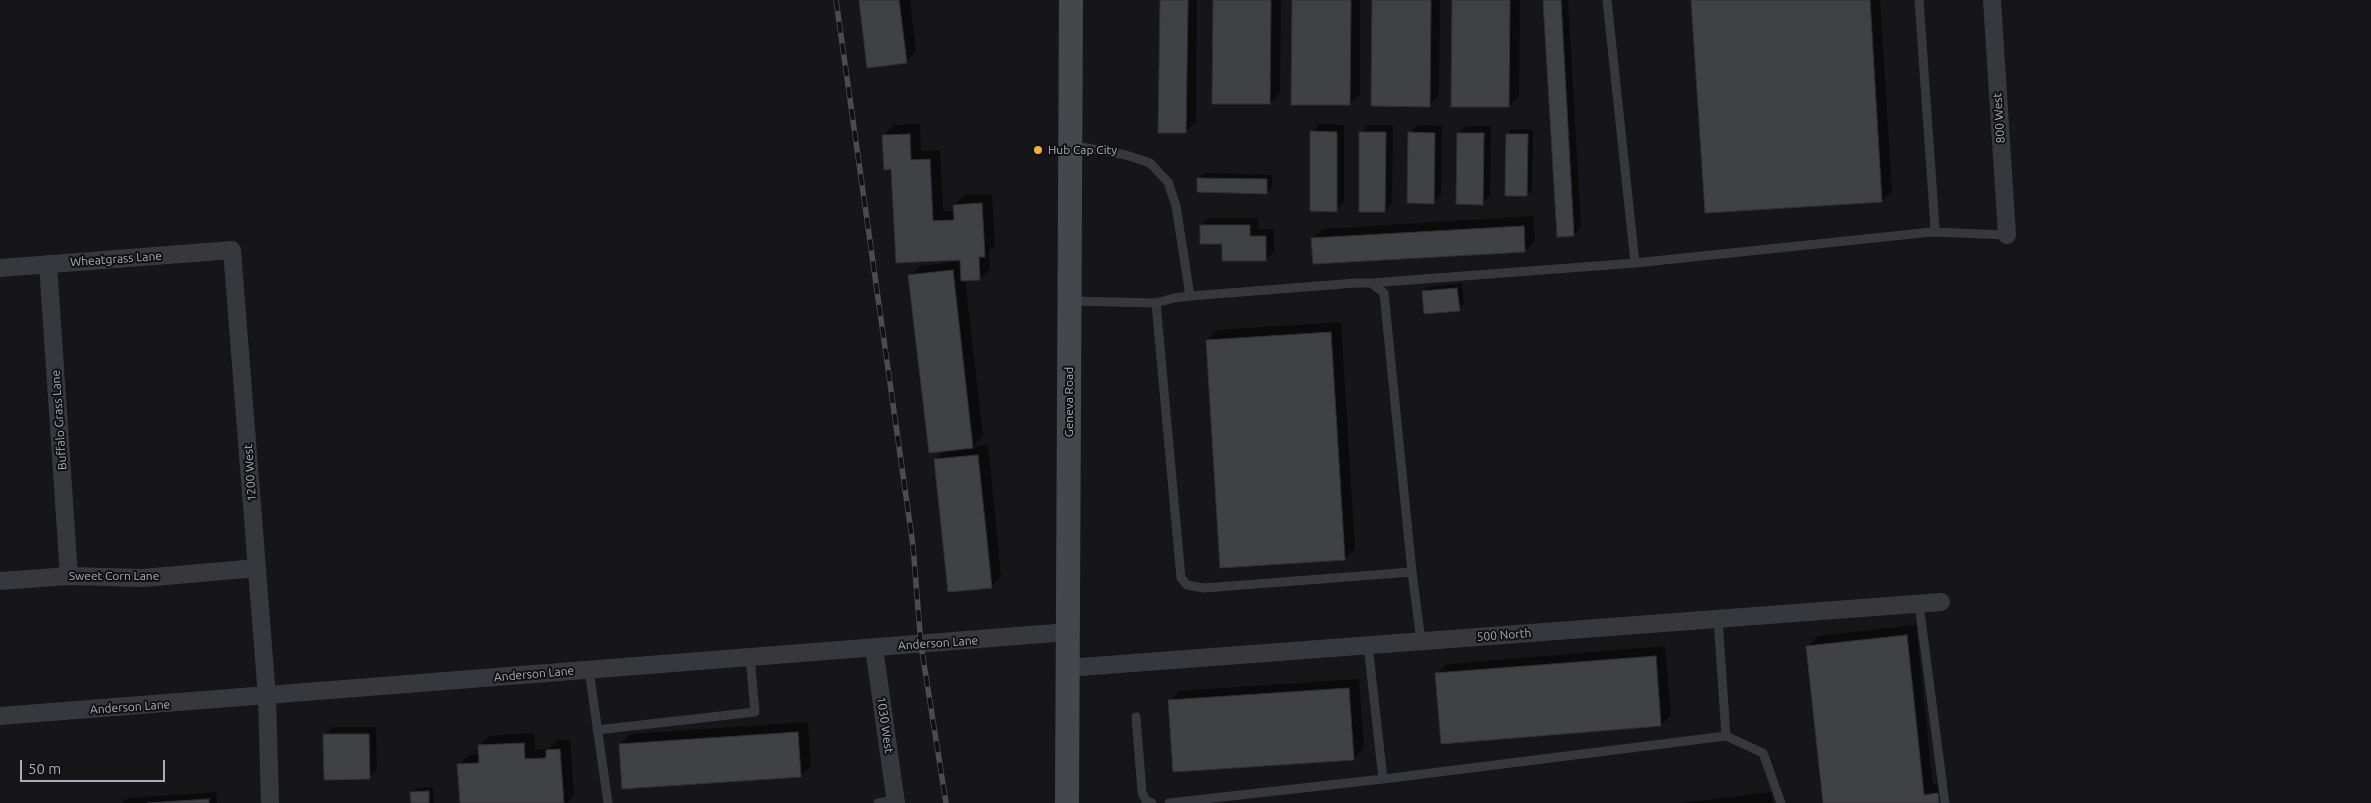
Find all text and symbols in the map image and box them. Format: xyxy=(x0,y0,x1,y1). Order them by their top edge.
street label: 800 West xyxy=(1990,92,2008,144)
place label: Hub Cap City xyxy=(1048,143,1117,157)
marker: Hub Cap City xyxy=(1032,144,1044,156)
street label: Wheatgrass Lane xyxy=(70,249,162,269)
street label: Geneva Road xyxy=(1062,367,1076,437)
street label: Buffalo Grass Lane xyxy=(48,369,70,471)
street label: 1200 West xyxy=(241,444,259,502)
street label: Sweet Corn Lane xyxy=(69,569,159,583)
street label: 500 North xyxy=(1476,626,1532,644)
street label: Anderson Lane xyxy=(897,633,979,653)
street label: Anderson Lane xyxy=(493,663,575,685)
street label: 1030 West xyxy=(874,696,896,754)
street label: Anderson Lane xyxy=(89,697,171,717)
scale bar xyxy=(22,750,168,782)
text: 50 m xyxy=(28,760,61,777)

